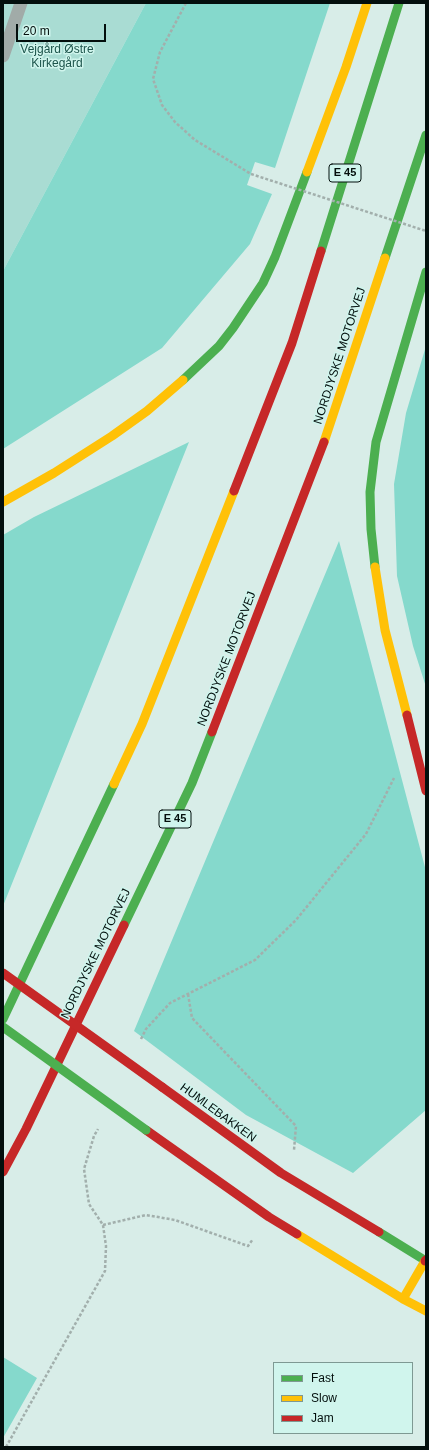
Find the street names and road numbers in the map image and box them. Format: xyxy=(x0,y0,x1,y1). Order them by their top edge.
road number: E 45 xyxy=(329,164,361,182)
street label: NORDJYSKE MOTORVEJ xyxy=(311,286,369,426)
street label: NORDJYSKE MOTORVEJ xyxy=(195,590,259,728)
road number: E 45 xyxy=(159,810,191,828)
street label: NORDJYSKE MOTORVEJ xyxy=(58,887,134,1021)
street label: HUMLEBAKKEN xyxy=(177,1081,259,1145)

